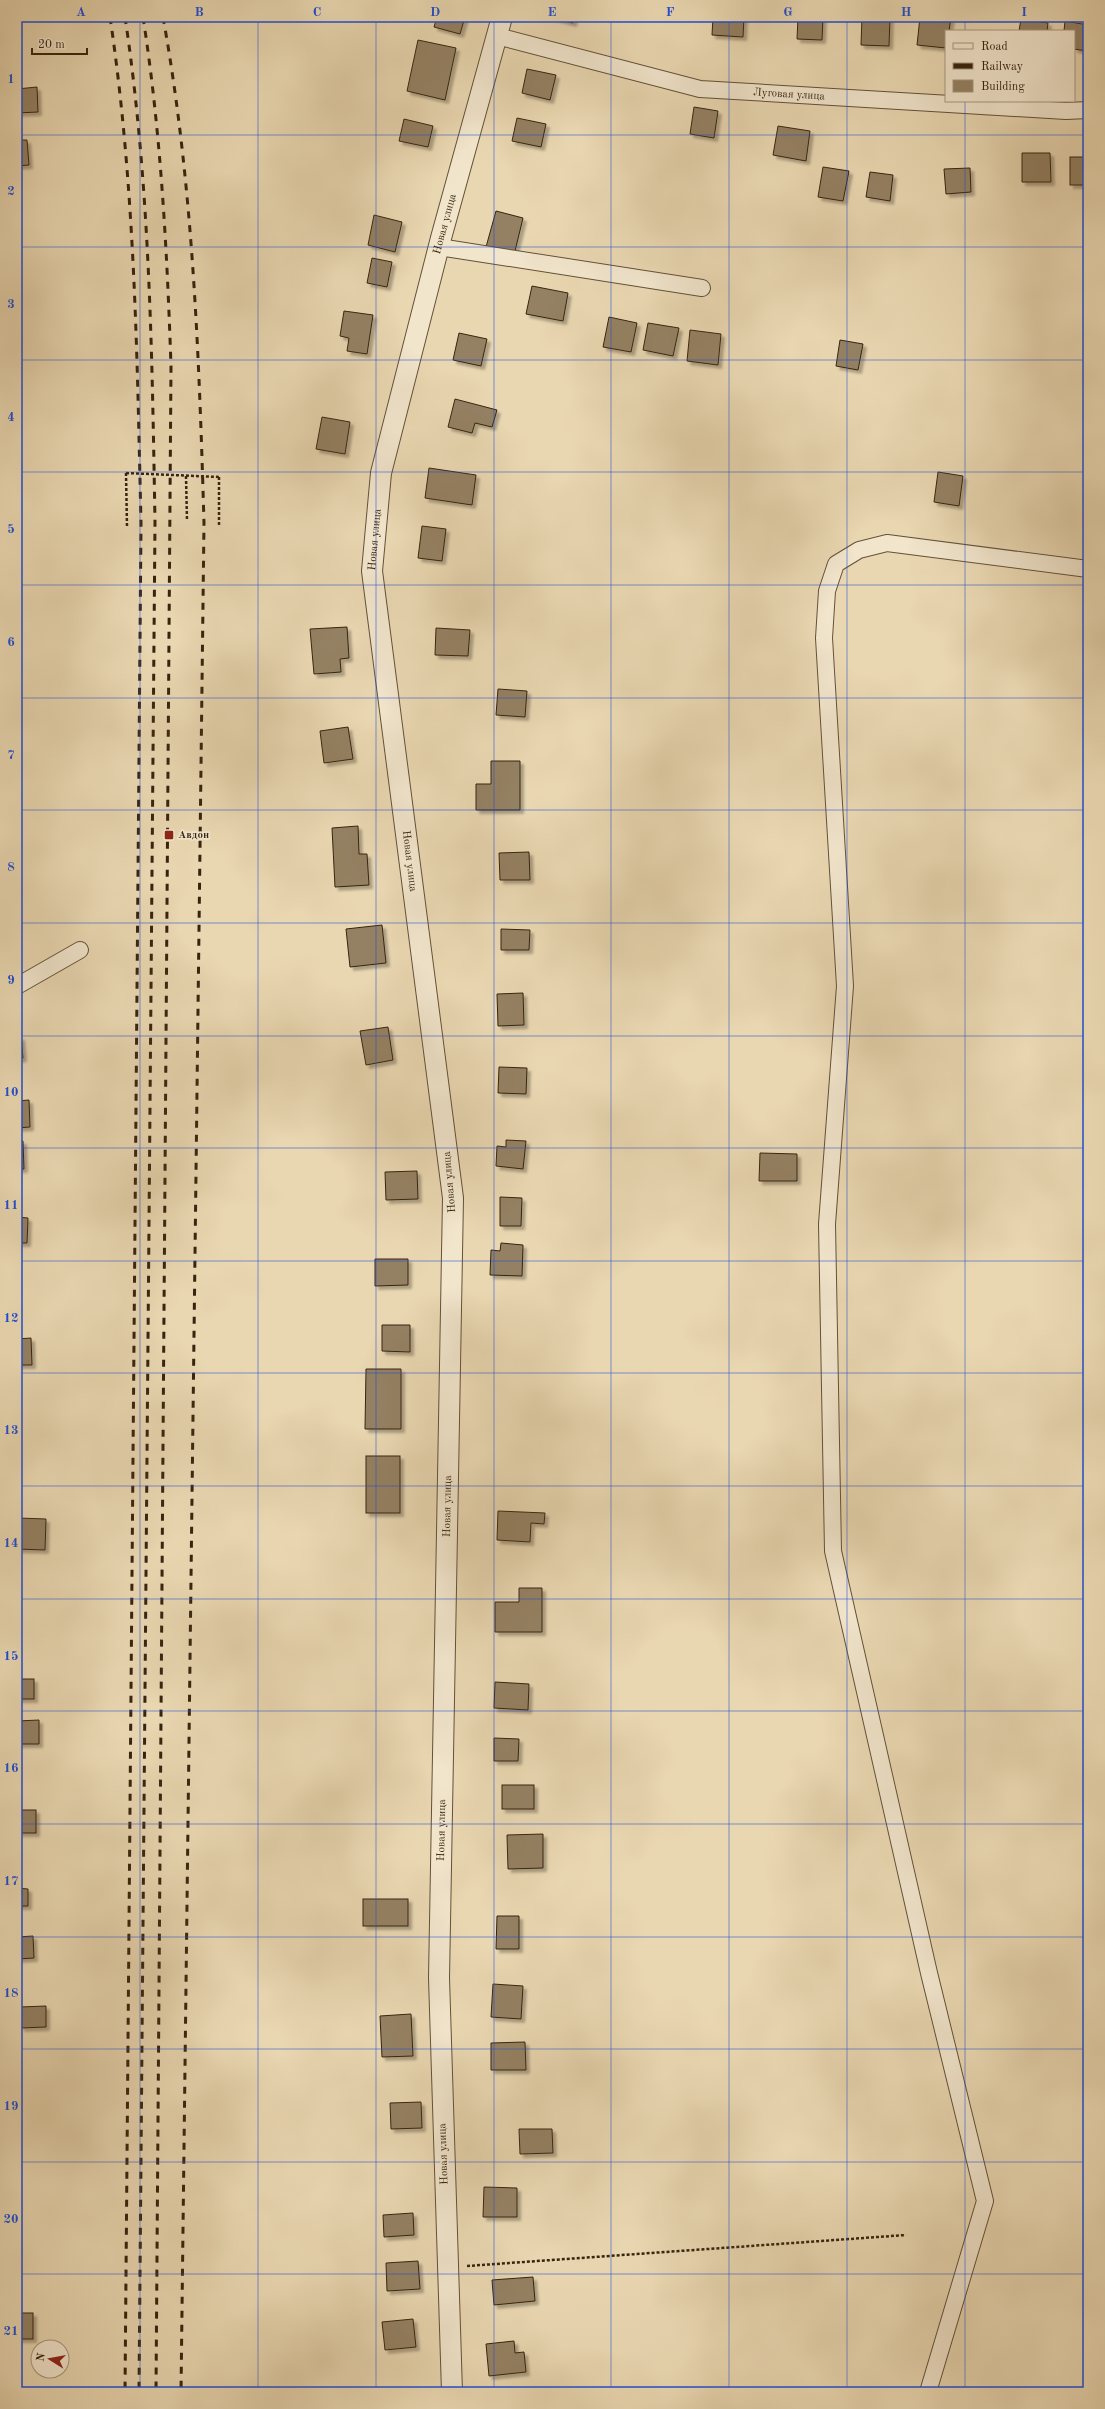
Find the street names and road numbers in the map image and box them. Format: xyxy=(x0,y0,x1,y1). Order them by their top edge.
street label: Луговая улица xyxy=(753,87,826,102)
street label: Новая улица xyxy=(432,192,459,255)
street label: Новая улица xyxy=(367,508,383,571)
street label: Новая улица xyxy=(400,830,418,893)
street label: Новая улица xyxy=(442,1150,458,1213)
street label: Новая улица xyxy=(441,1475,454,1537)
street label: Новая улица xyxy=(436,1799,448,1861)
street label: Новая улица xyxy=(437,2122,451,2185)

